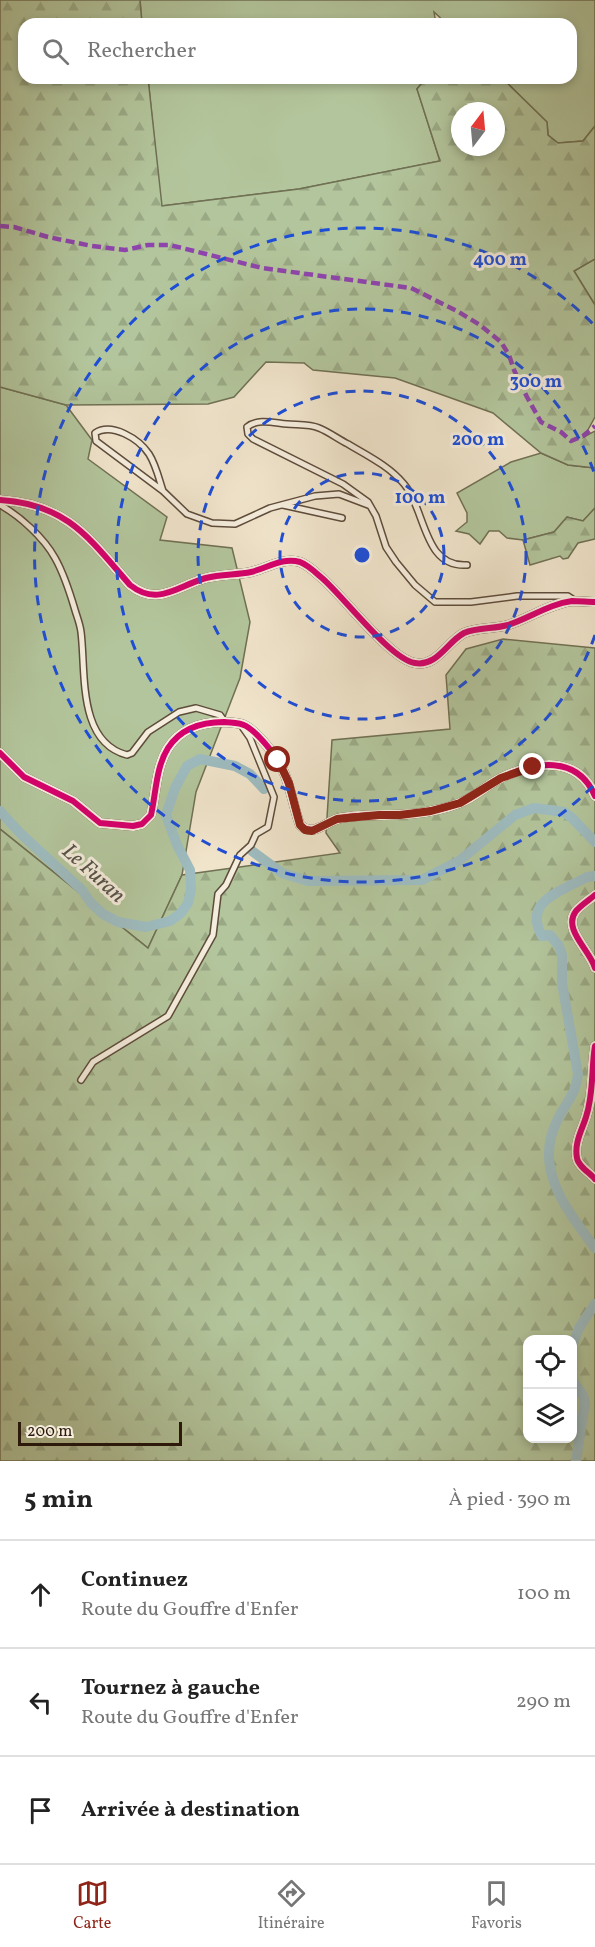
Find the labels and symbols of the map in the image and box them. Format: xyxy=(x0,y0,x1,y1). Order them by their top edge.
north arrow xyxy=(451,102,505,156)
text: 400 m xyxy=(473,248,527,273)
text: 300 m xyxy=(510,370,562,395)
text: 200 m xyxy=(452,428,504,453)
text: 100 m xyxy=(395,486,445,511)
centre of rings xyxy=(352,545,372,565)
route start xyxy=(264,746,290,772)
route end xyxy=(519,753,545,779)
water label: Le Furan xyxy=(54,837,132,911)
scale bar xyxy=(18,1419,182,1446)

